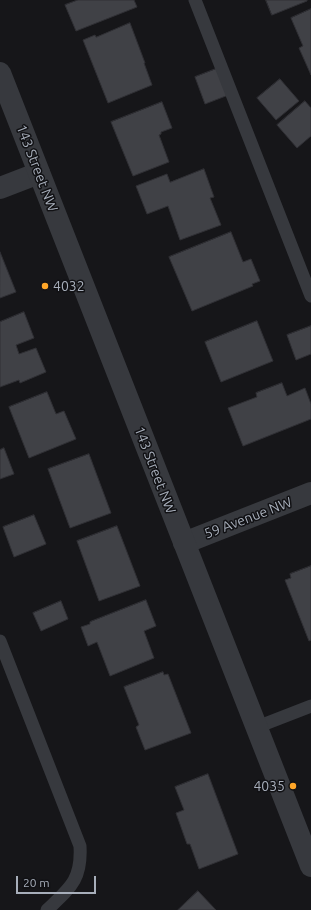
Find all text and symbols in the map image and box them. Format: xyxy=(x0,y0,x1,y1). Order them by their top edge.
street label: 143 Street NW xyxy=(13,122,61,214)
place label: 4032 xyxy=(53,278,85,294)
marker: 4032 xyxy=(40,281,50,291)
street label: 143 Street NW xyxy=(131,424,179,516)
street label: 59 Avenue NW xyxy=(202,494,294,542)
place label: 4035 xyxy=(253,778,285,794)
marker: 4035 xyxy=(288,781,298,791)
scale bar xyxy=(18,868,98,894)
text: 20 m xyxy=(23,876,50,889)

